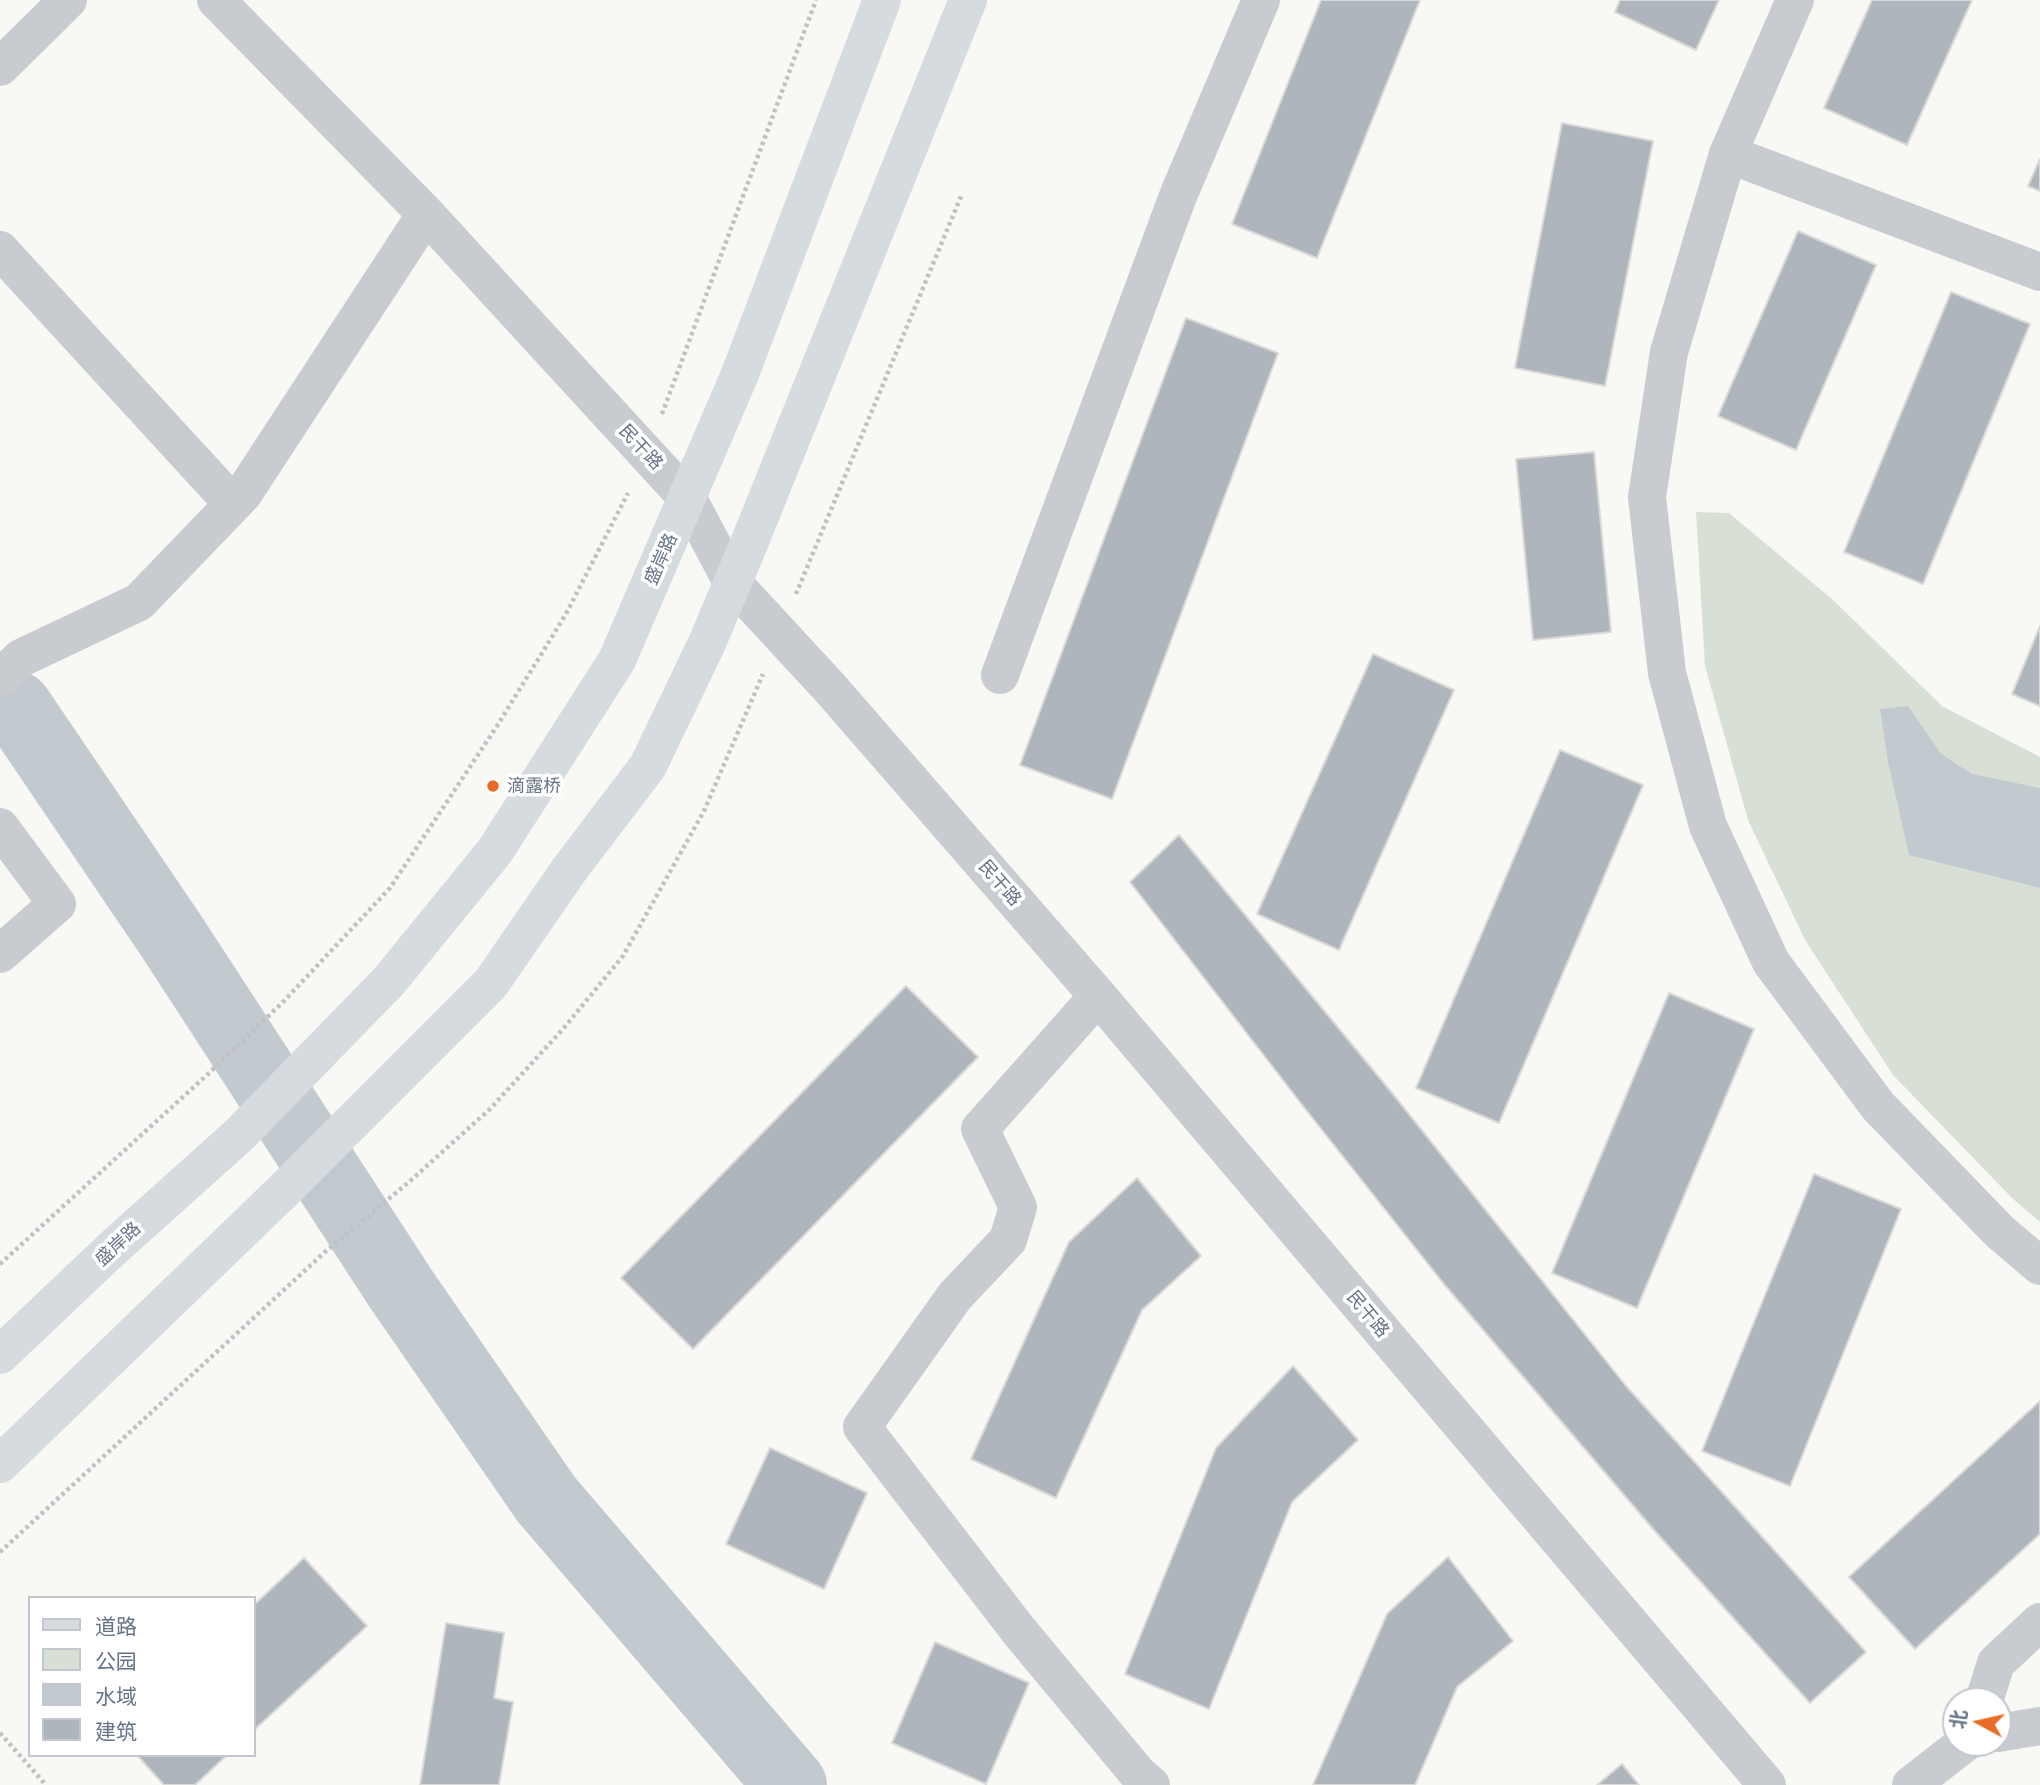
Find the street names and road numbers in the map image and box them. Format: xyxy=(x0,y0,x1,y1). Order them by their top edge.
street label: 民干路 xyxy=(615,420,667,474)
street label: 盛岸路 xyxy=(640,530,682,588)
street label: 民干路 xyxy=(974,856,1026,910)
street label: 盛岸路 xyxy=(91,1218,145,1270)
street label: 民干路 xyxy=(1342,1286,1394,1342)

